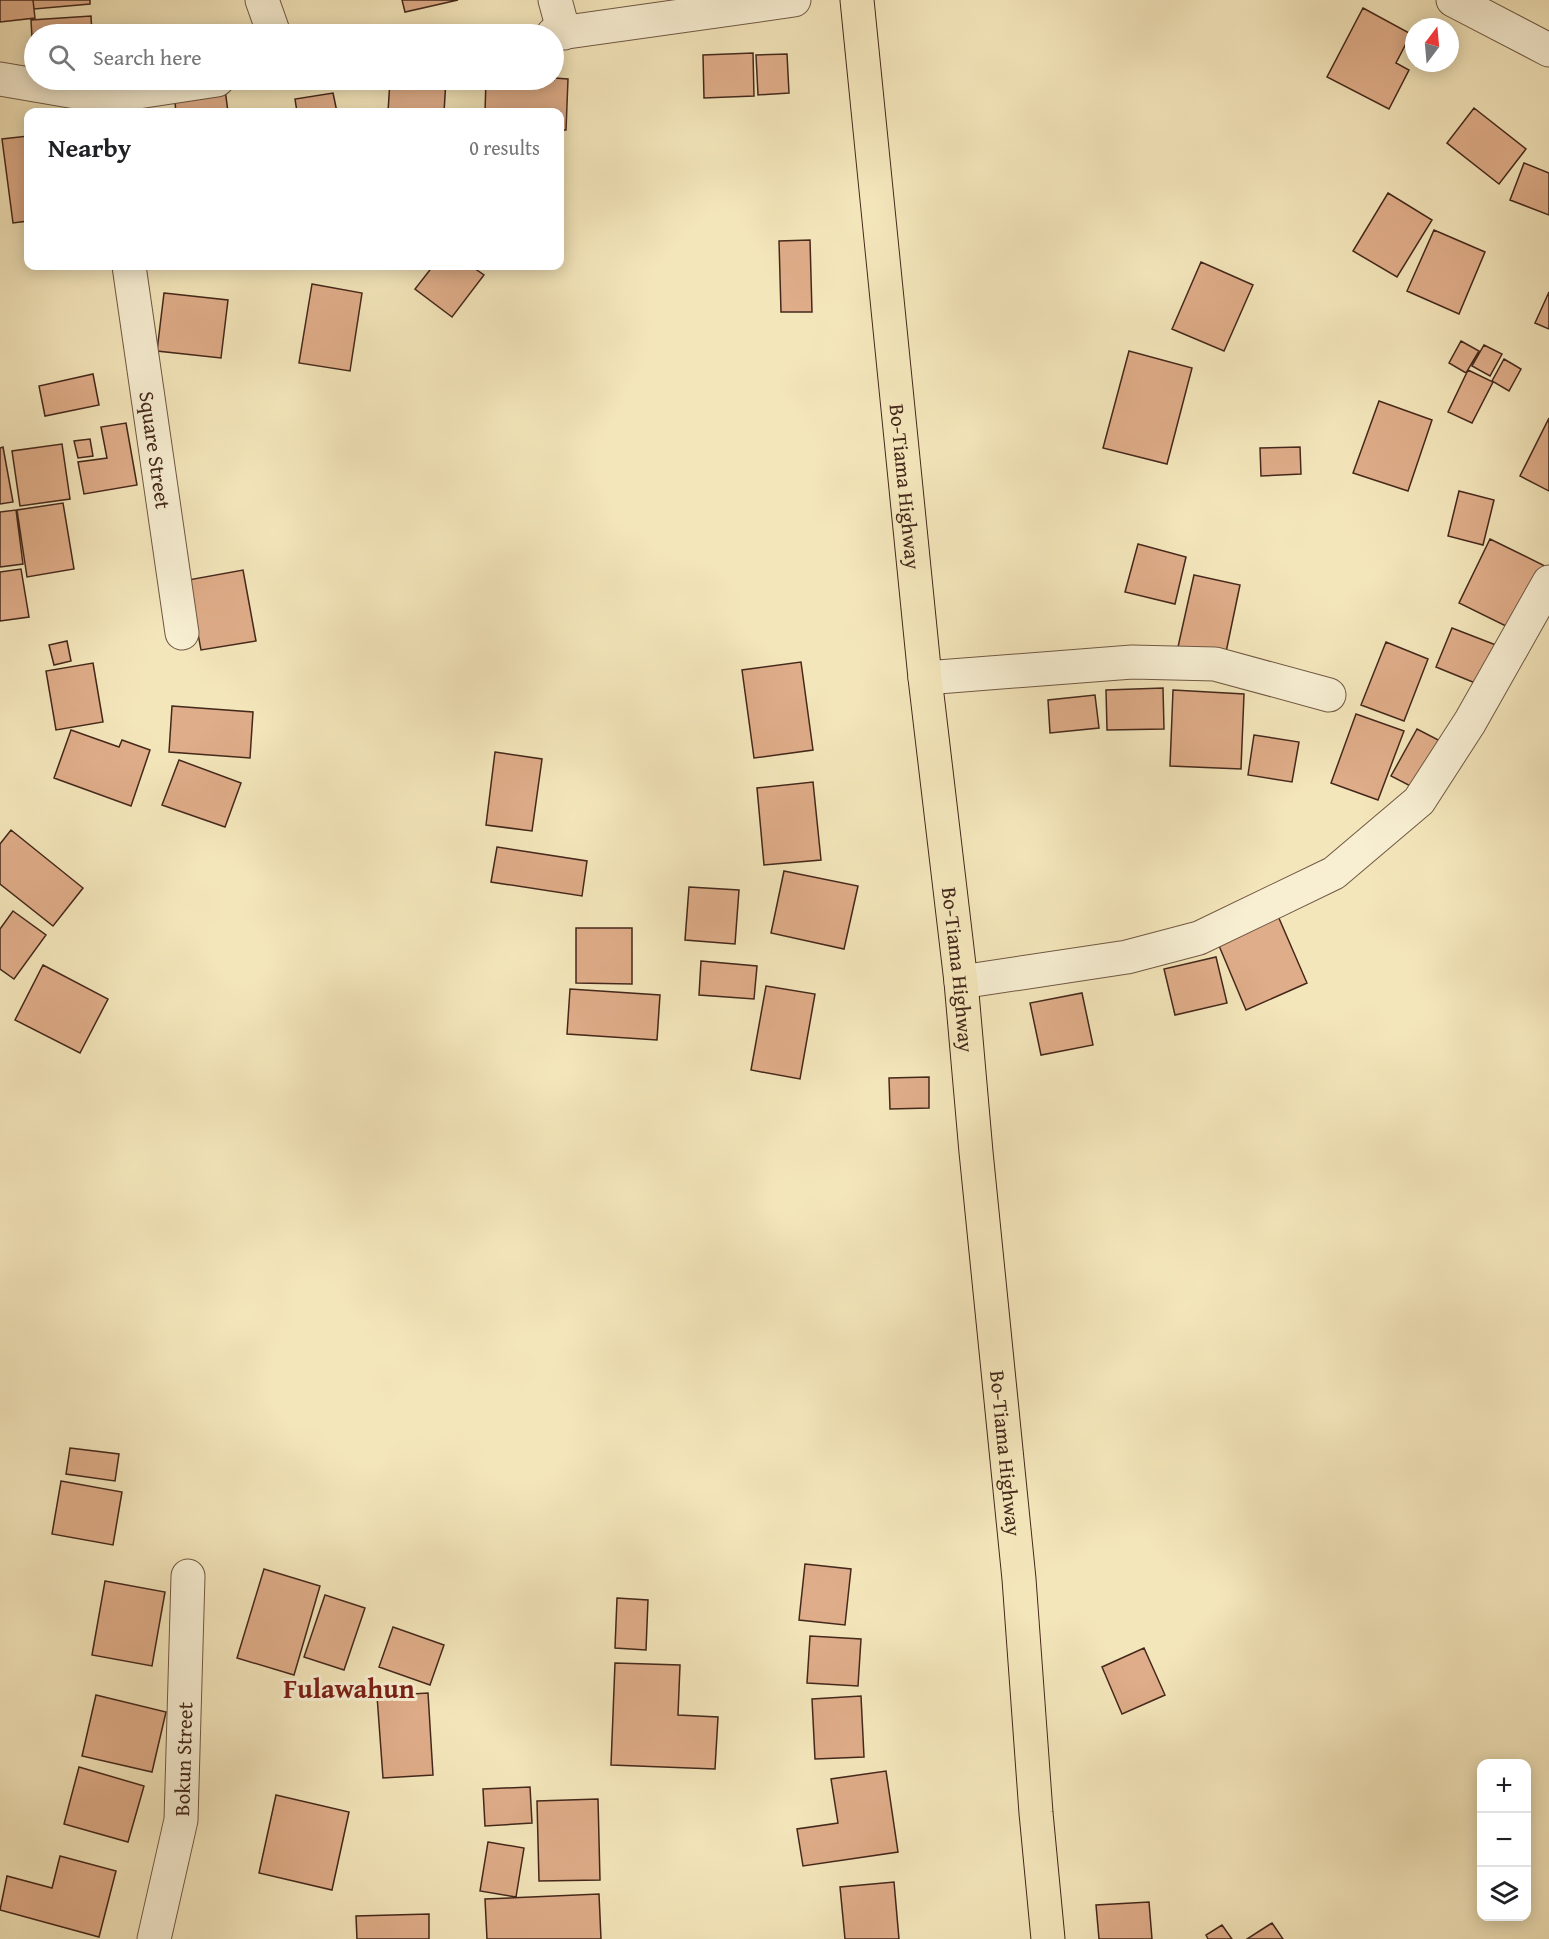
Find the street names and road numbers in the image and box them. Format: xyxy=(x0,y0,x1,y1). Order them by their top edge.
street label: Square Street xyxy=(132,389,179,512)
street label: Bo-Tiama Highway xyxy=(882,402,930,571)
street label: Bo-Tiama Highway xyxy=(934,885,983,1054)
street label: Bo-Tiama Highway xyxy=(983,1369,1030,1538)
street label: Bokun Street xyxy=(166,1701,200,1817)

